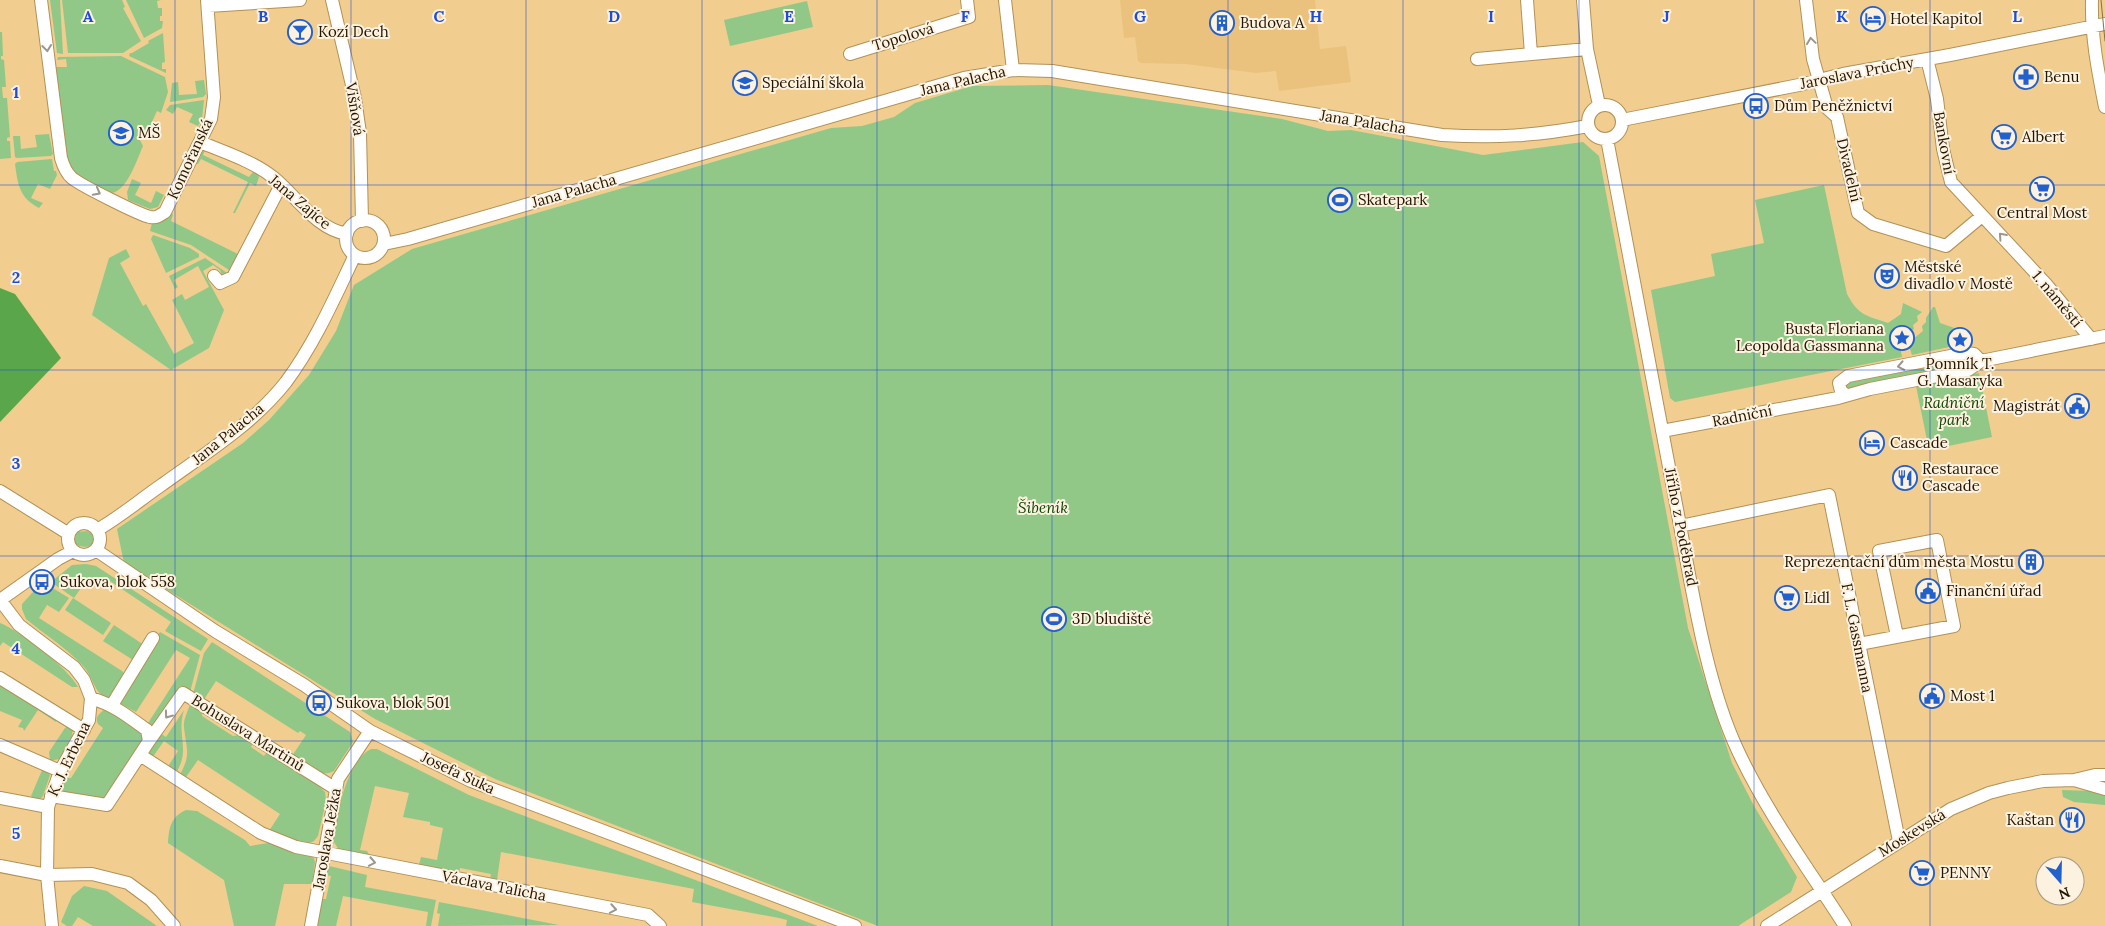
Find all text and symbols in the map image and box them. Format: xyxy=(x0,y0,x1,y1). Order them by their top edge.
text: A xyxy=(83,6,94,26)
text: B xyxy=(258,6,269,26)
text: C xyxy=(433,6,445,26)
text: D xyxy=(608,6,620,26)
text: E xyxy=(784,6,794,26)
text: F xyxy=(960,6,970,26)
text: G xyxy=(1134,6,1146,26)
text: H xyxy=(1310,6,1323,26)
text: I xyxy=(1488,6,1494,26)
text: J xyxy=(1662,6,1670,26)
text: K xyxy=(1836,6,1848,26)
hotel icon: Hotel Kapitol xyxy=(1860,6,1886,32)
text: L xyxy=(2012,6,2022,26)
place label: Hotel Kapitol xyxy=(1890,9,1982,28)
building icon: Budova A xyxy=(1209,10,1235,36)
place label: Budova A xyxy=(1240,13,1305,32)
street label: Topolová xyxy=(870,18,936,55)
bar icon: Kozí Dech xyxy=(287,19,313,45)
place label: Kozí Dech xyxy=(318,22,389,41)
one-way arrow xyxy=(1806,36,1817,44)
one-way arrow xyxy=(41,45,52,53)
street label: Jaroslava Průchy xyxy=(1798,52,1915,93)
street label: Jana Palacha xyxy=(917,61,1008,100)
pharmacy icon: Benu xyxy=(2013,64,2039,90)
place label: Benu xyxy=(2044,67,2080,86)
school or university icon: Speciální škola xyxy=(732,70,758,96)
place label: Speciální škola xyxy=(762,73,864,92)
street label: Višňová xyxy=(342,80,369,137)
text: 1 xyxy=(13,82,19,102)
bus stop icon: Dům Peněžnictví xyxy=(1743,93,1769,119)
place label: Dům Peněžnictví xyxy=(1774,96,1892,115)
street label: Jana Palacha xyxy=(1318,105,1408,138)
street label: Bankovní xyxy=(1930,110,1959,176)
street label: Komořanská xyxy=(163,115,217,202)
school or university icon: MŠ xyxy=(108,120,134,146)
place label: MŠ xyxy=(138,123,160,142)
supermarket icon: Albert xyxy=(1991,124,2017,150)
place label: Albert xyxy=(2021,127,2065,146)
street label: Divadelní xyxy=(1833,136,1866,204)
street label: Jana Palacha xyxy=(528,169,619,212)
street label: Jana Zajíce xyxy=(265,170,335,233)
supermarket icon: Central Most xyxy=(2029,176,2055,202)
one-way arrow xyxy=(92,185,101,195)
sports icon: Skatepark xyxy=(1327,187,1353,213)
place label: Skatepark xyxy=(1358,190,1427,209)
place label: Central Most xyxy=(1997,203,2088,222)
one-way arrow xyxy=(1999,233,2008,242)
place label: Městské divadlo v Mostě xyxy=(1904,257,2013,293)
theatre icon: Městské divadlo v Mostě xyxy=(1874,263,1900,289)
street label: 1. náměstí xyxy=(2028,266,2087,331)
text: 2 xyxy=(12,267,20,287)
place label: Busta Floriana Leopolda Gassmanna xyxy=(1736,319,1884,355)
place icon: Busta Floriana Leopolda Gassmanna xyxy=(1889,325,1915,351)
place icon: Pomník T. G. Masaryka xyxy=(1947,327,1973,353)
place label: Pomník T. G. Masaryka xyxy=(1917,354,2003,390)
one-way arrow xyxy=(1897,360,1906,370)
park label: Radniční park xyxy=(1923,393,1985,429)
public building icon: Magistrát xyxy=(2064,393,2090,419)
place label: Magistrát xyxy=(1993,396,2060,415)
street label: Jana Palacha xyxy=(187,399,268,469)
street label: Radniční xyxy=(1710,400,1774,431)
hotel icon: Cascade xyxy=(1859,430,1885,456)
place label: Cascade xyxy=(1890,433,1948,452)
text: 3 xyxy=(12,453,21,473)
place label: Restaurace Cascade xyxy=(1922,459,1999,495)
street label: Jiřího z Poděbrad xyxy=(1660,465,1702,588)
restaurant icon: Restaurace Cascade xyxy=(1892,465,1918,491)
park label: Šibeník xyxy=(1018,498,1068,517)
building icon: Reprezentační dům města Mostu xyxy=(2018,549,2044,575)
place label: Reprezentační dům města Mostu xyxy=(1784,552,2014,571)
bus stop icon: Sukova, blok 558 xyxy=(29,569,55,595)
place label: Sukova, blok 558 xyxy=(60,572,175,591)
public building icon: Finanční úřad xyxy=(1915,578,1941,604)
street label: F. L. Gassmanna xyxy=(1838,581,1877,695)
place label: Finanční úřad xyxy=(1946,581,2042,600)
supermarket icon: Lidl xyxy=(1774,585,1800,611)
place label: Lidl xyxy=(1804,588,1830,607)
sports icon: 3D bludiště xyxy=(1041,606,1067,632)
place label: 3D bludiště xyxy=(1072,609,1151,628)
text: 4 xyxy=(12,638,21,658)
public building icon: Most 1 xyxy=(1919,683,1945,709)
place label: Most 1 xyxy=(1950,686,1995,705)
street label: Bohuslava Martinů xyxy=(188,690,308,775)
bus stop icon: Sukova, blok 501 xyxy=(306,690,332,716)
place label: Sukova, blok 501 xyxy=(336,693,449,712)
one-way arrow xyxy=(165,709,174,719)
street label: K. J. Erbena xyxy=(43,718,94,799)
street label: Josefa Suka xyxy=(417,747,498,798)
street label: Jaroslava Ježka xyxy=(308,786,345,892)
street label: Moskevská xyxy=(1875,804,1949,861)
restaurant icon: Kaštan xyxy=(2059,807,2085,833)
place label: Kaštan xyxy=(2006,810,2054,829)
text: 5 xyxy=(12,823,21,843)
one-way arrow xyxy=(367,856,376,866)
north arrow xyxy=(2035,856,2085,906)
supermarket icon: PENNY xyxy=(1909,860,1935,886)
place label: PENNY xyxy=(1940,863,1991,882)
street label: Václava Talicha xyxy=(439,866,548,905)
text: N xyxy=(2056,883,2073,904)
one-way arrow xyxy=(609,903,618,913)

